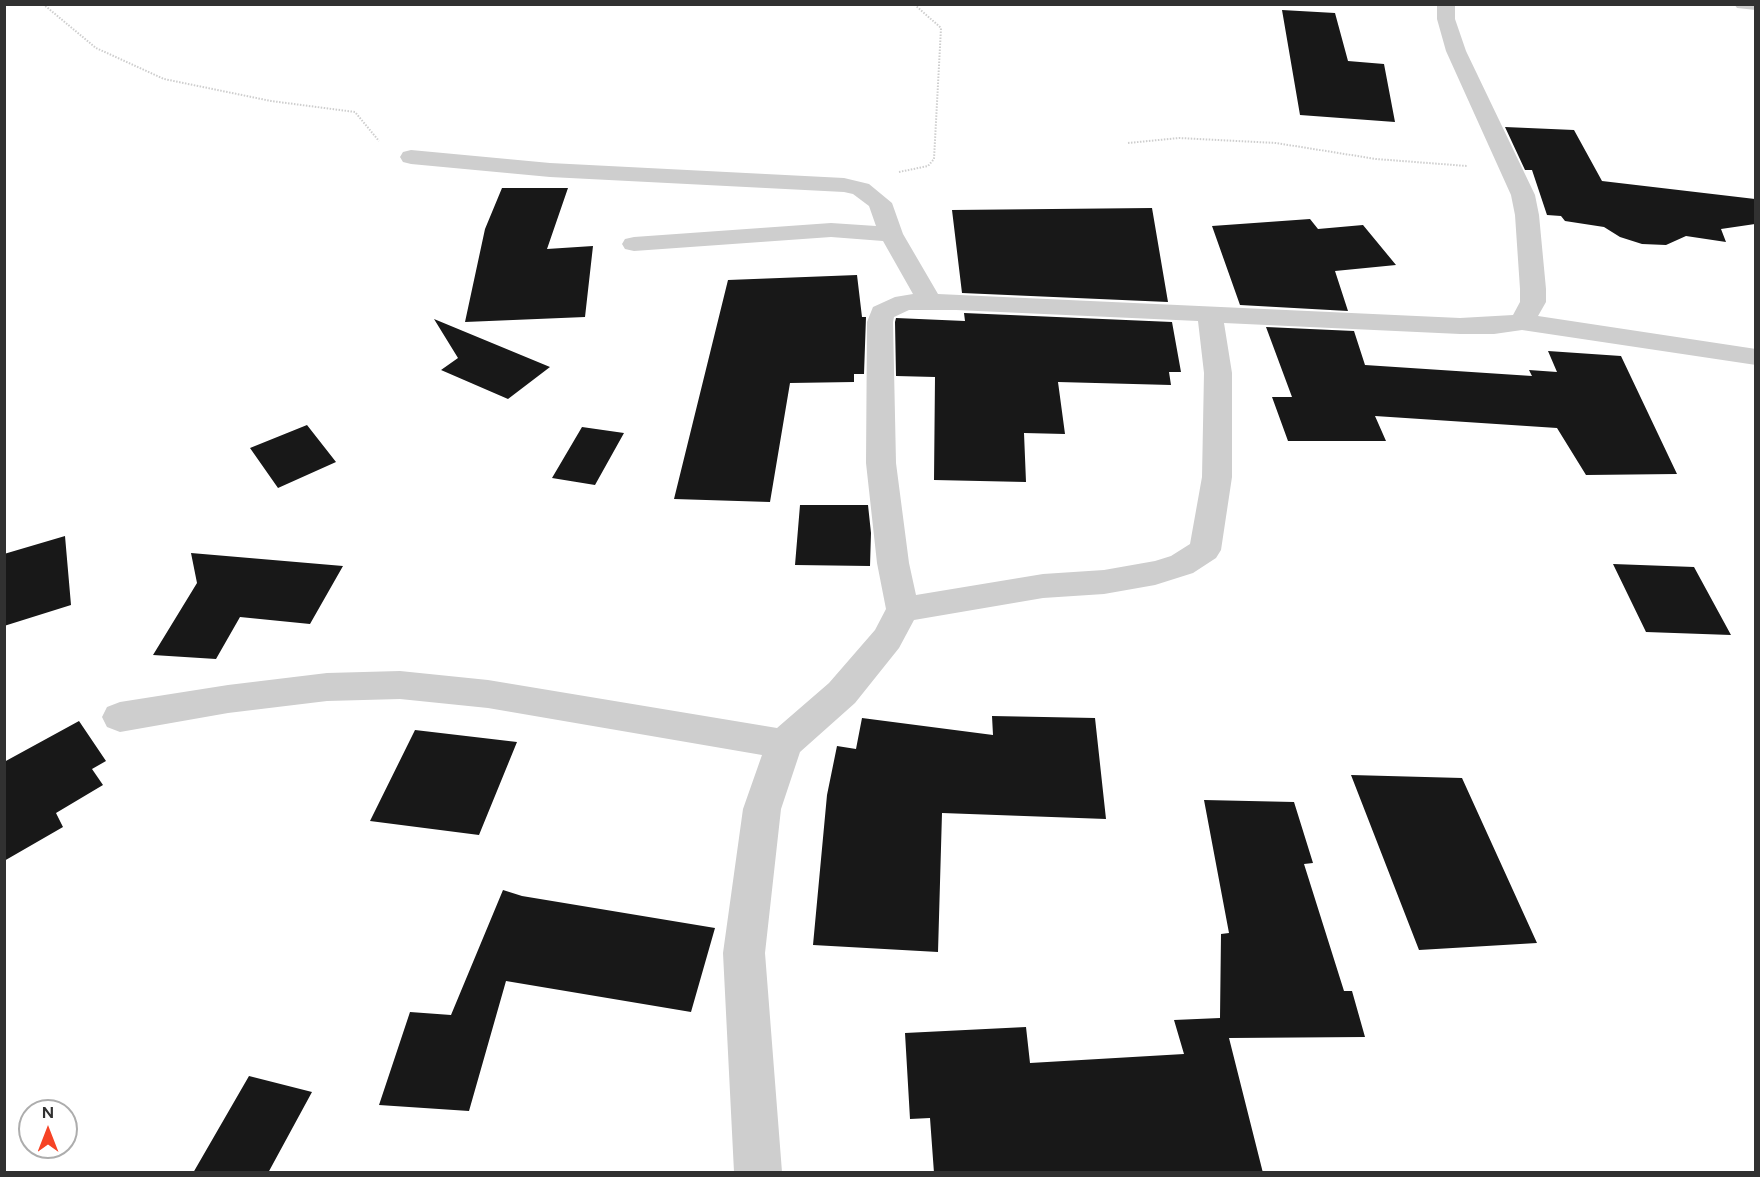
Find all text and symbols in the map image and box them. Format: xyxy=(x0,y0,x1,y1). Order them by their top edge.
north arrow xyxy=(18,1099,78,1159)
text: N xyxy=(42,1103,54,1122)

